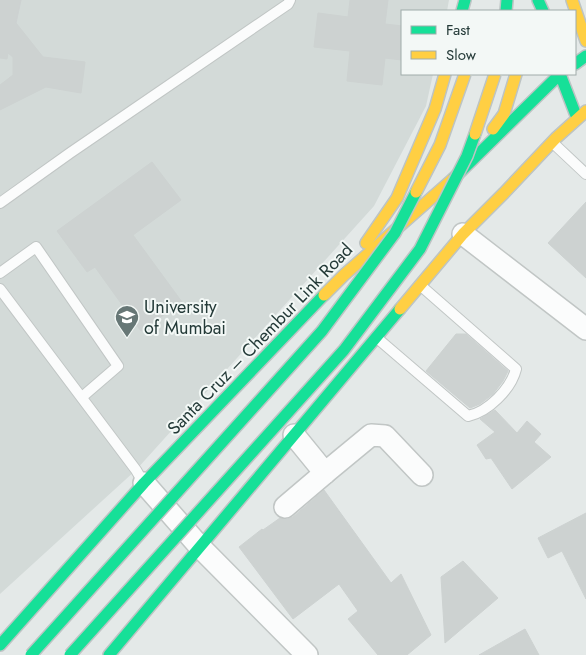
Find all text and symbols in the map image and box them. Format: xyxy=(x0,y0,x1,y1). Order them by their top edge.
legend xyxy=(401,10,576,75)
text: Fast xyxy=(446,19,470,41)
text: Slow xyxy=(446,44,477,66)
street label: Santa Cruz – Chembur Link Road xyxy=(161,237,359,441)
place label: University of Mumbai xyxy=(144,294,226,341)
school or university icon: University of Mumbai xyxy=(114,304,140,338)

